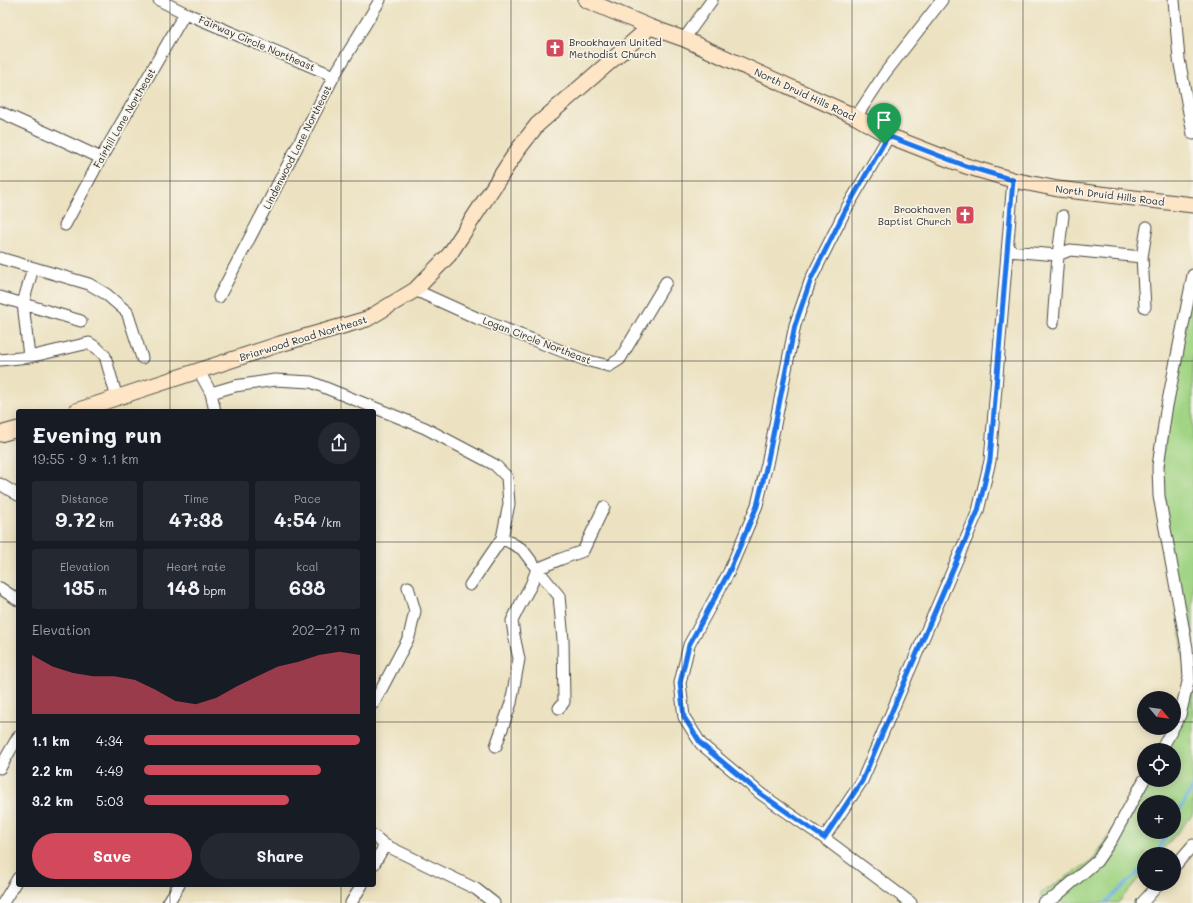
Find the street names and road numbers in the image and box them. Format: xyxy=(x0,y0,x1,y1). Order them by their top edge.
street label: Fairway Circle Northeast xyxy=(197,12,317,74)
street label: North Druid Hills Road xyxy=(752,64,858,124)
street label: Fairhill Lane Northeast xyxy=(90,65,158,171)
street label: Lindenwood Lane Northeast xyxy=(260,83,334,211)
street label: North Druid Hills Road xyxy=(1055,181,1165,209)
street label: Briarwood Road Northeast xyxy=(237,312,369,364)
street label: Logan Circle Northeast xyxy=(481,313,593,367)

